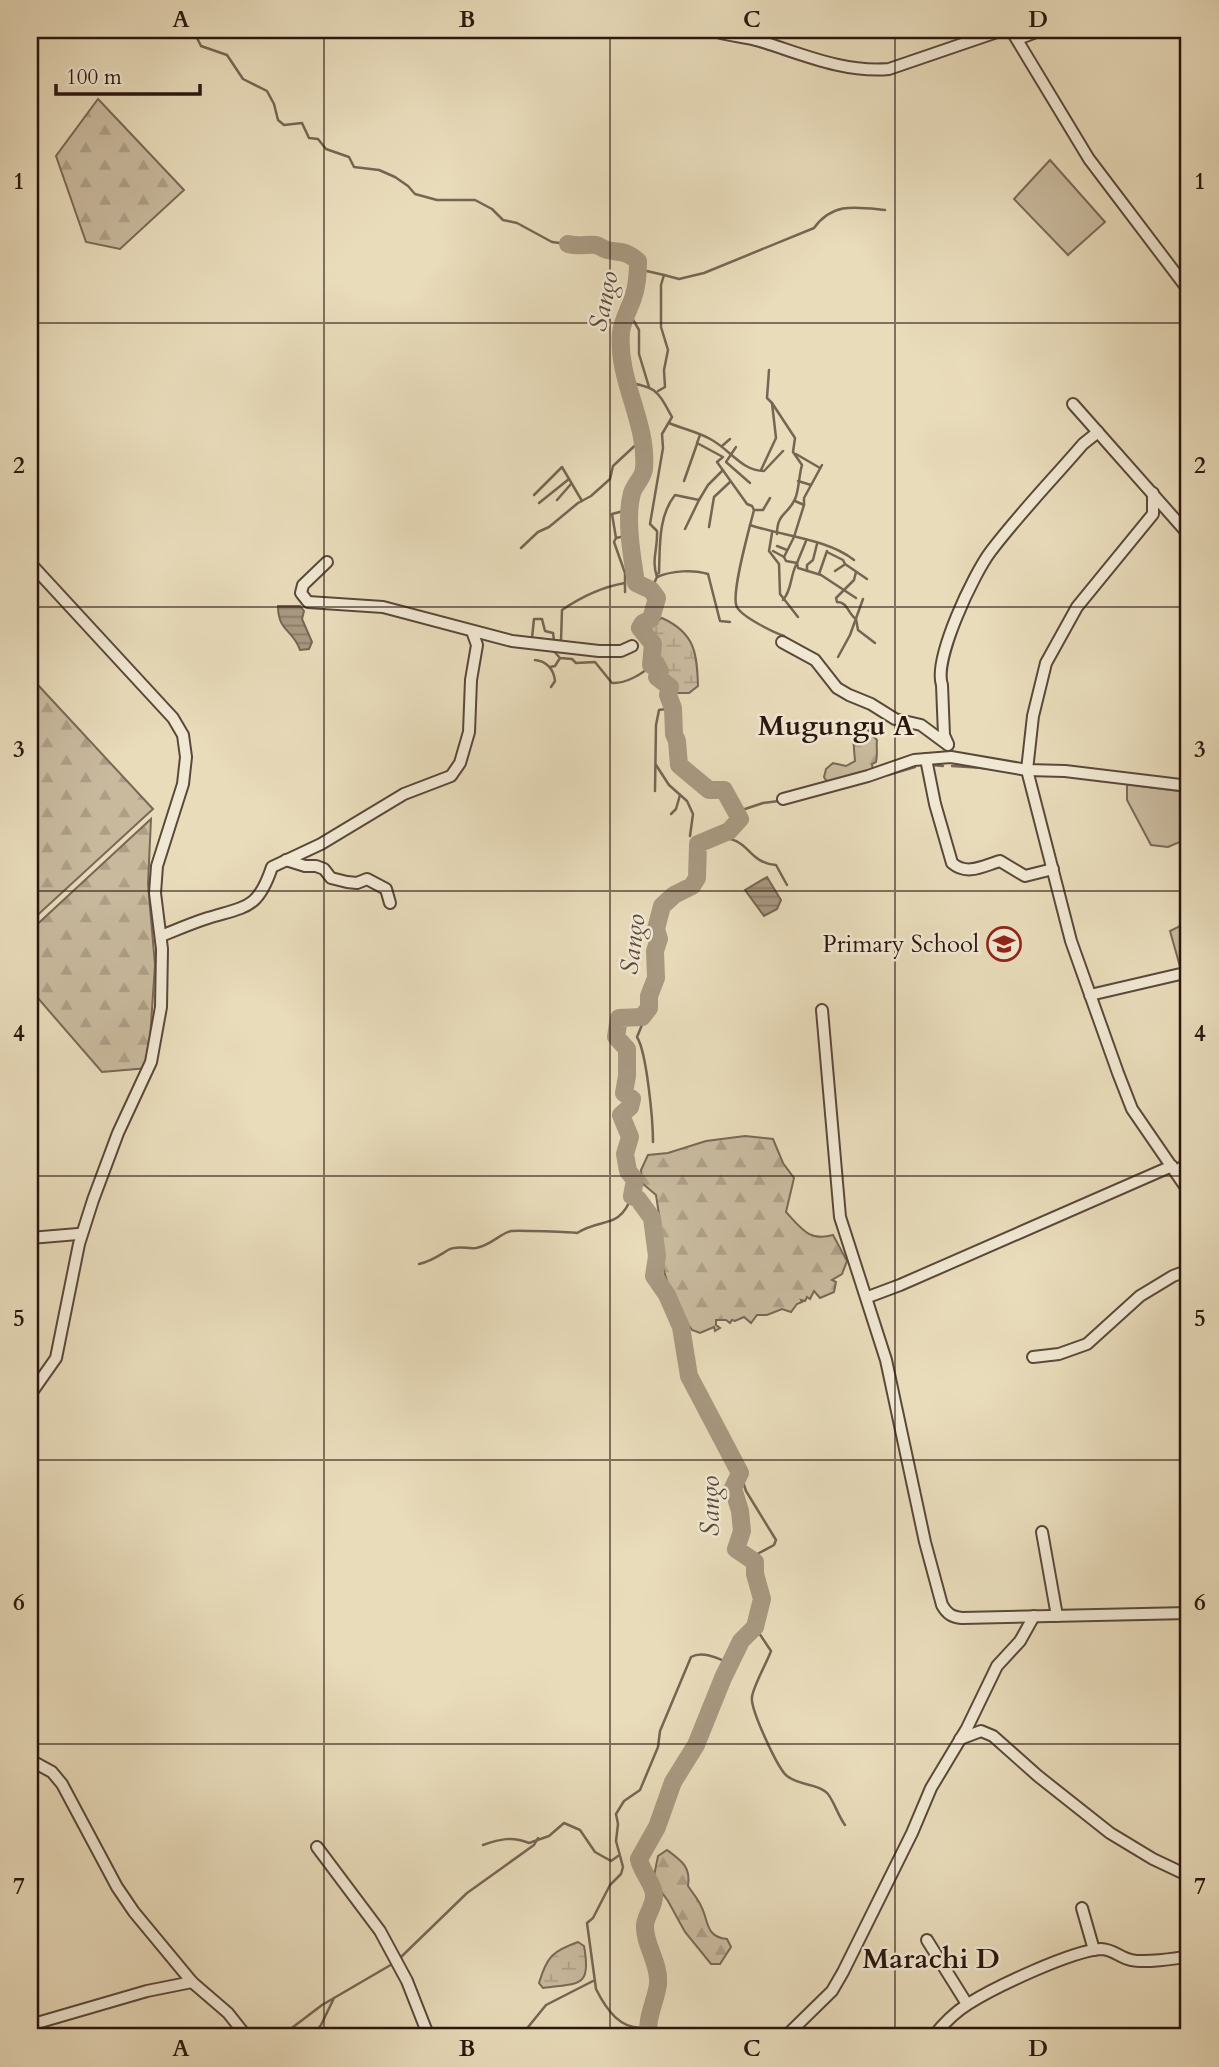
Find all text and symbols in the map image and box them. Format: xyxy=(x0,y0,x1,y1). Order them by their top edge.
text: A xyxy=(172,4,190,35)
text: B xyxy=(459,4,475,35)
text: C xyxy=(743,4,761,35)
text: D xyxy=(1028,4,1048,35)
scale bar xyxy=(56,52,200,96)
text: 100 m xyxy=(66,63,122,92)
text: 1 xyxy=(13,166,25,197)
text: 1 xyxy=(1194,166,1206,197)
water label: Sango xyxy=(580,268,627,334)
text: 2 xyxy=(13,450,25,481)
text: 2 xyxy=(1194,450,1206,481)
district label: Mugungu A xyxy=(758,707,914,745)
text: 3 xyxy=(13,734,25,765)
text: 3 xyxy=(1194,734,1206,765)
water label: Sango xyxy=(611,912,654,976)
school or university icon: Primary School xyxy=(985,925,1023,963)
place label: Primary School xyxy=(823,928,979,961)
text: 4 xyxy=(13,1018,25,1049)
text: 4 xyxy=(1194,1018,1206,1049)
text: 5 xyxy=(13,1303,25,1334)
text: 5 xyxy=(1194,1303,1206,1334)
water label: Sango xyxy=(693,1476,728,1536)
text: 6 xyxy=(13,1587,25,1618)
text: 6 xyxy=(1194,1587,1206,1618)
text: 7 xyxy=(13,1871,25,1902)
text: 7 xyxy=(1194,1871,1206,1902)
district label: Marachi D xyxy=(862,1940,1000,1978)
text: A xyxy=(172,2033,190,2064)
text: B xyxy=(459,2033,475,2064)
text: C xyxy=(743,2033,761,2064)
text: D xyxy=(1028,2033,1048,2064)

